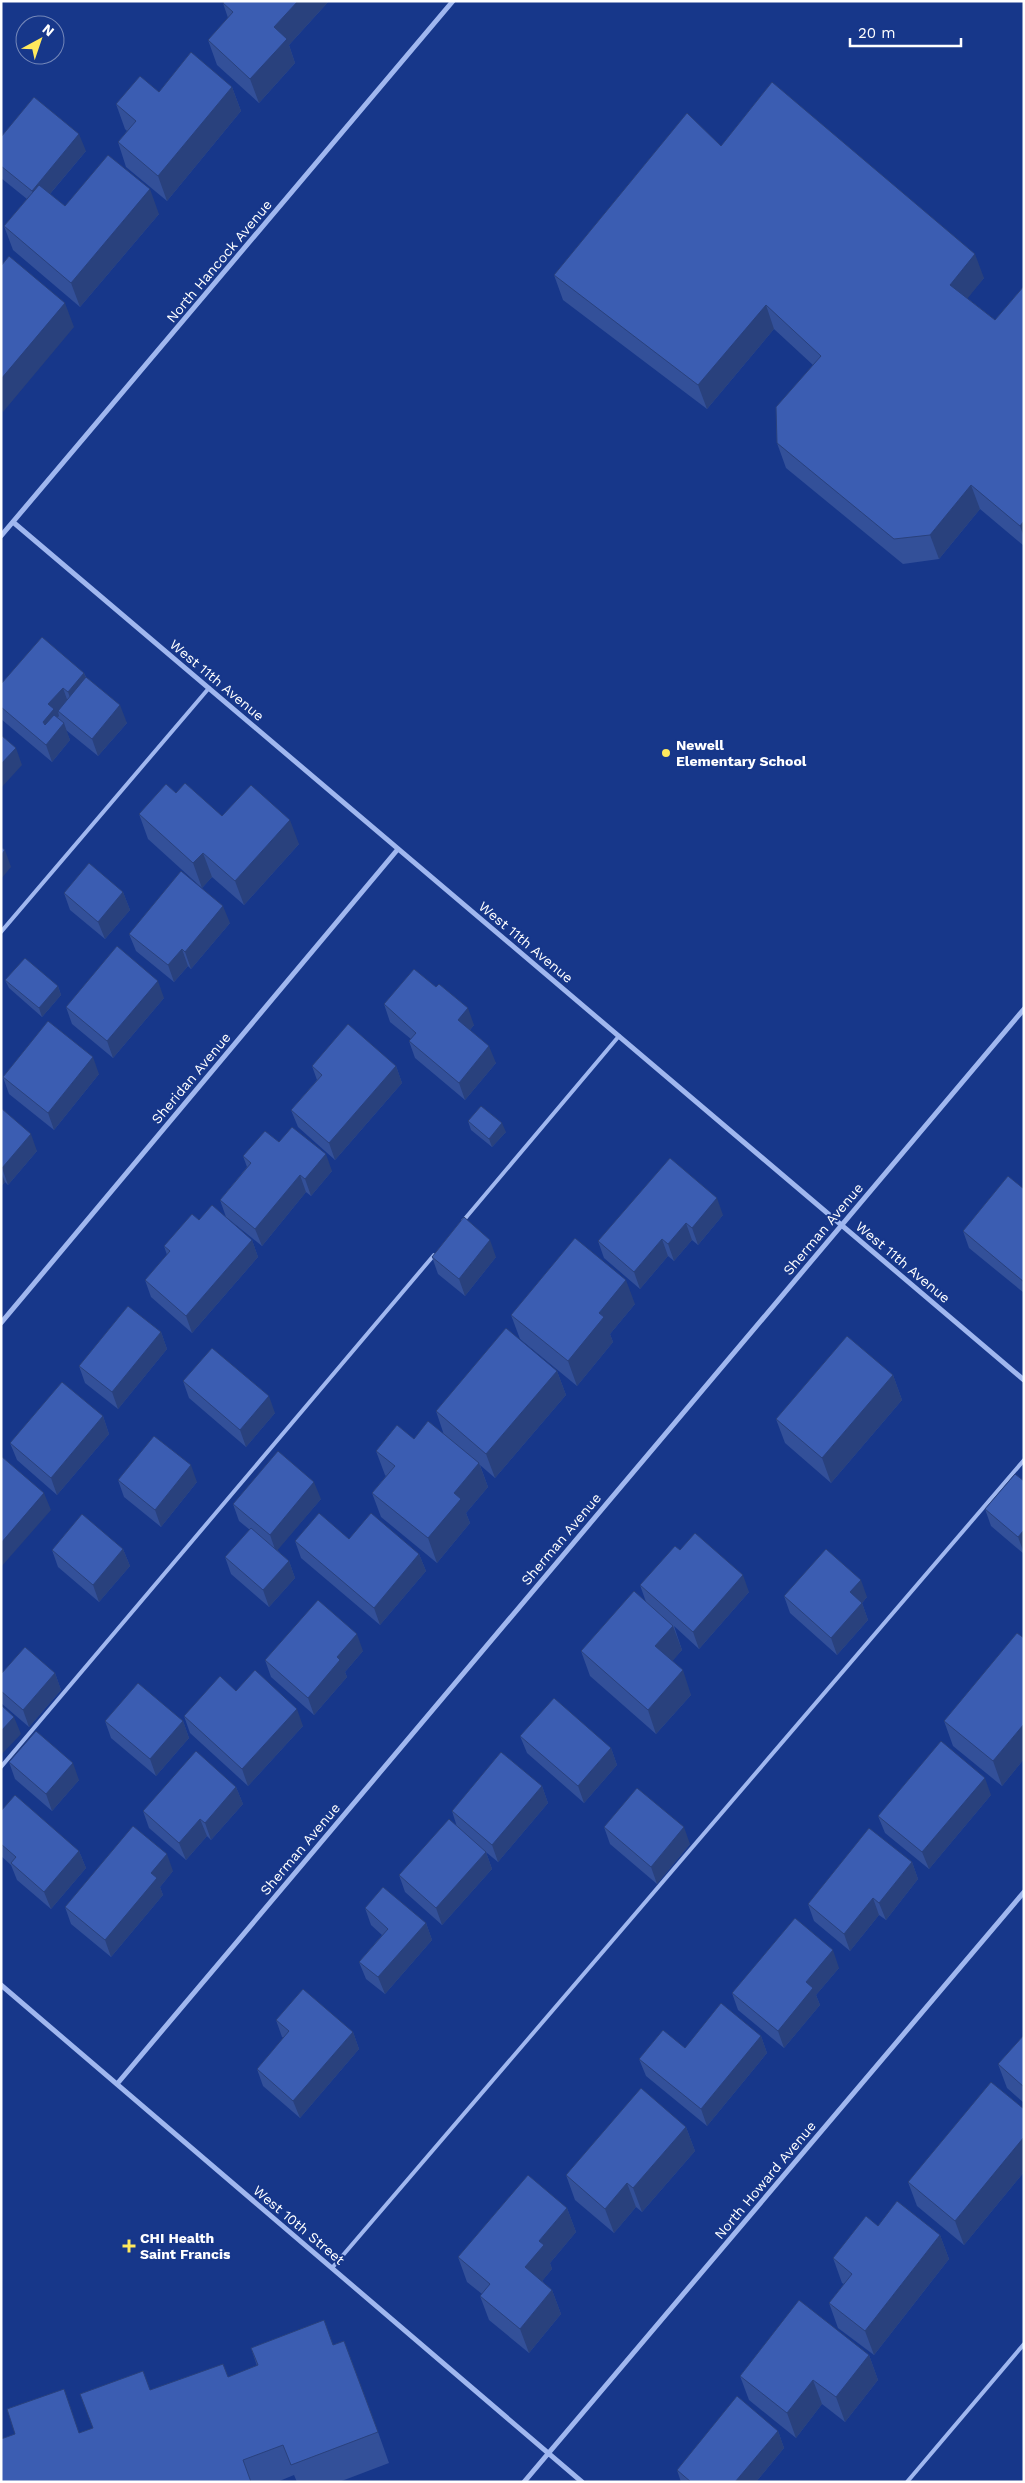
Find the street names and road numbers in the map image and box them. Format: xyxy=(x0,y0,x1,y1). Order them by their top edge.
street label: North Hancock Avenue xyxy=(163,196,275,326)
street label: West 11th Avenue xyxy=(167,636,267,724)
street label: West 11th Avenue xyxy=(476,898,576,986)
street label: Sheridan Avenue xyxy=(148,1029,234,1127)
street label: Sherman Avenue xyxy=(780,1180,866,1278)
street label: West 11th Avenue xyxy=(853,1218,953,1306)
street label: Sherman Avenue xyxy=(518,1490,604,1588)
street label: Sherman Avenue xyxy=(257,1800,343,1898)
street label: North Howard Avenue xyxy=(711,2118,819,2242)
street label: West 10th Street xyxy=(250,2182,348,2268)

